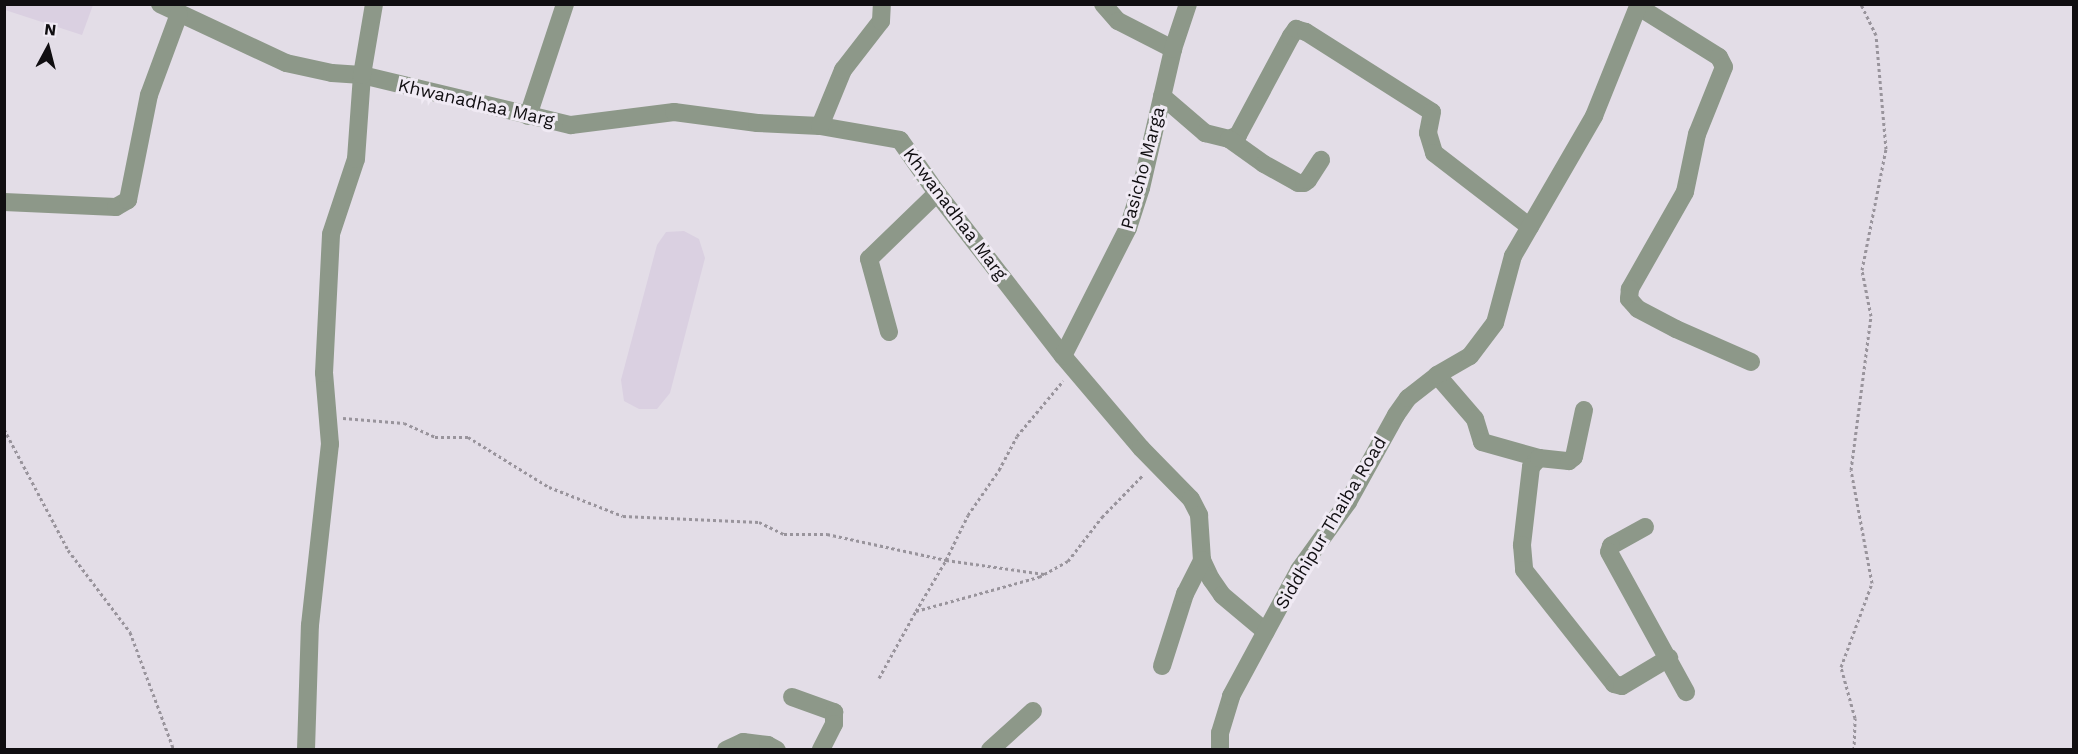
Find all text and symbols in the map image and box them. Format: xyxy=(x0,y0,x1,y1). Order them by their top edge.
north arrow xyxy=(18,18,78,78)
text: N xyxy=(43,19,57,40)
street label: Khwanadhaa Marg xyxy=(396,74,556,132)
street label: Pasicho Marga xyxy=(1116,104,1170,232)
street label: Khwanadhaa Marg xyxy=(898,144,1012,284)
street label: Siddhipur Thaiba Road xyxy=(1271,432,1391,614)

